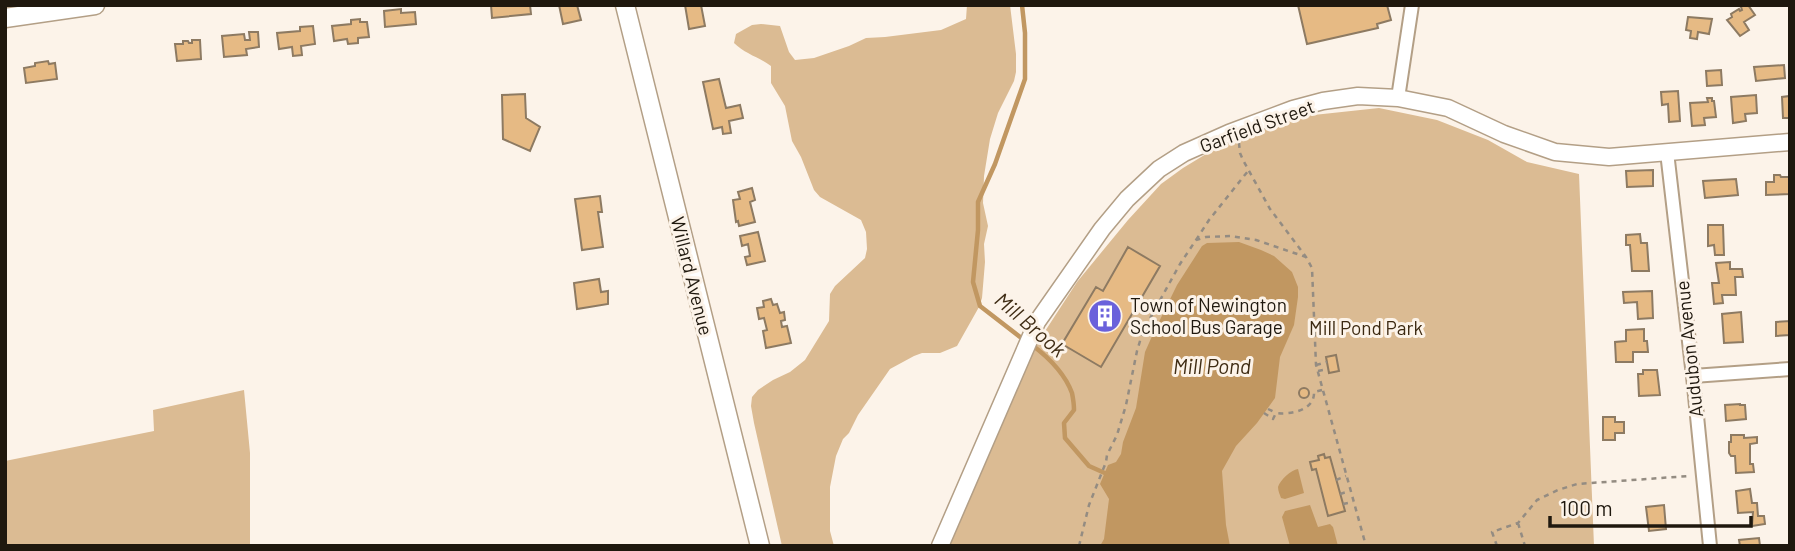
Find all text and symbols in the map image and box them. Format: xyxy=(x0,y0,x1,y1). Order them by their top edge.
street label: Garfield Street xyxy=(1196,94,1317,157)
street label: Willard Avenue xyxy=(667,214,718,338)
street label: Audubon Avenue xyxy=(1670,280,1707,419)
water label: Mill Brook xyxy=(990,286,1072,362)
place label: Town of Newington School Bus Garage xyxy=(1130,293,1287,338)
building icon: Town of Newington School Bus Garage xyxy=(1086,297,1124,335)
park label: Mill Pond Park xyxy=(1309,316,1423,339)
water label: Mill Pond xyxy=(1173,353,1251,378)
scale bar xyxy=(1550,484,1751,528)
text: 100 m xyxy=(1560,495,1613,520)

